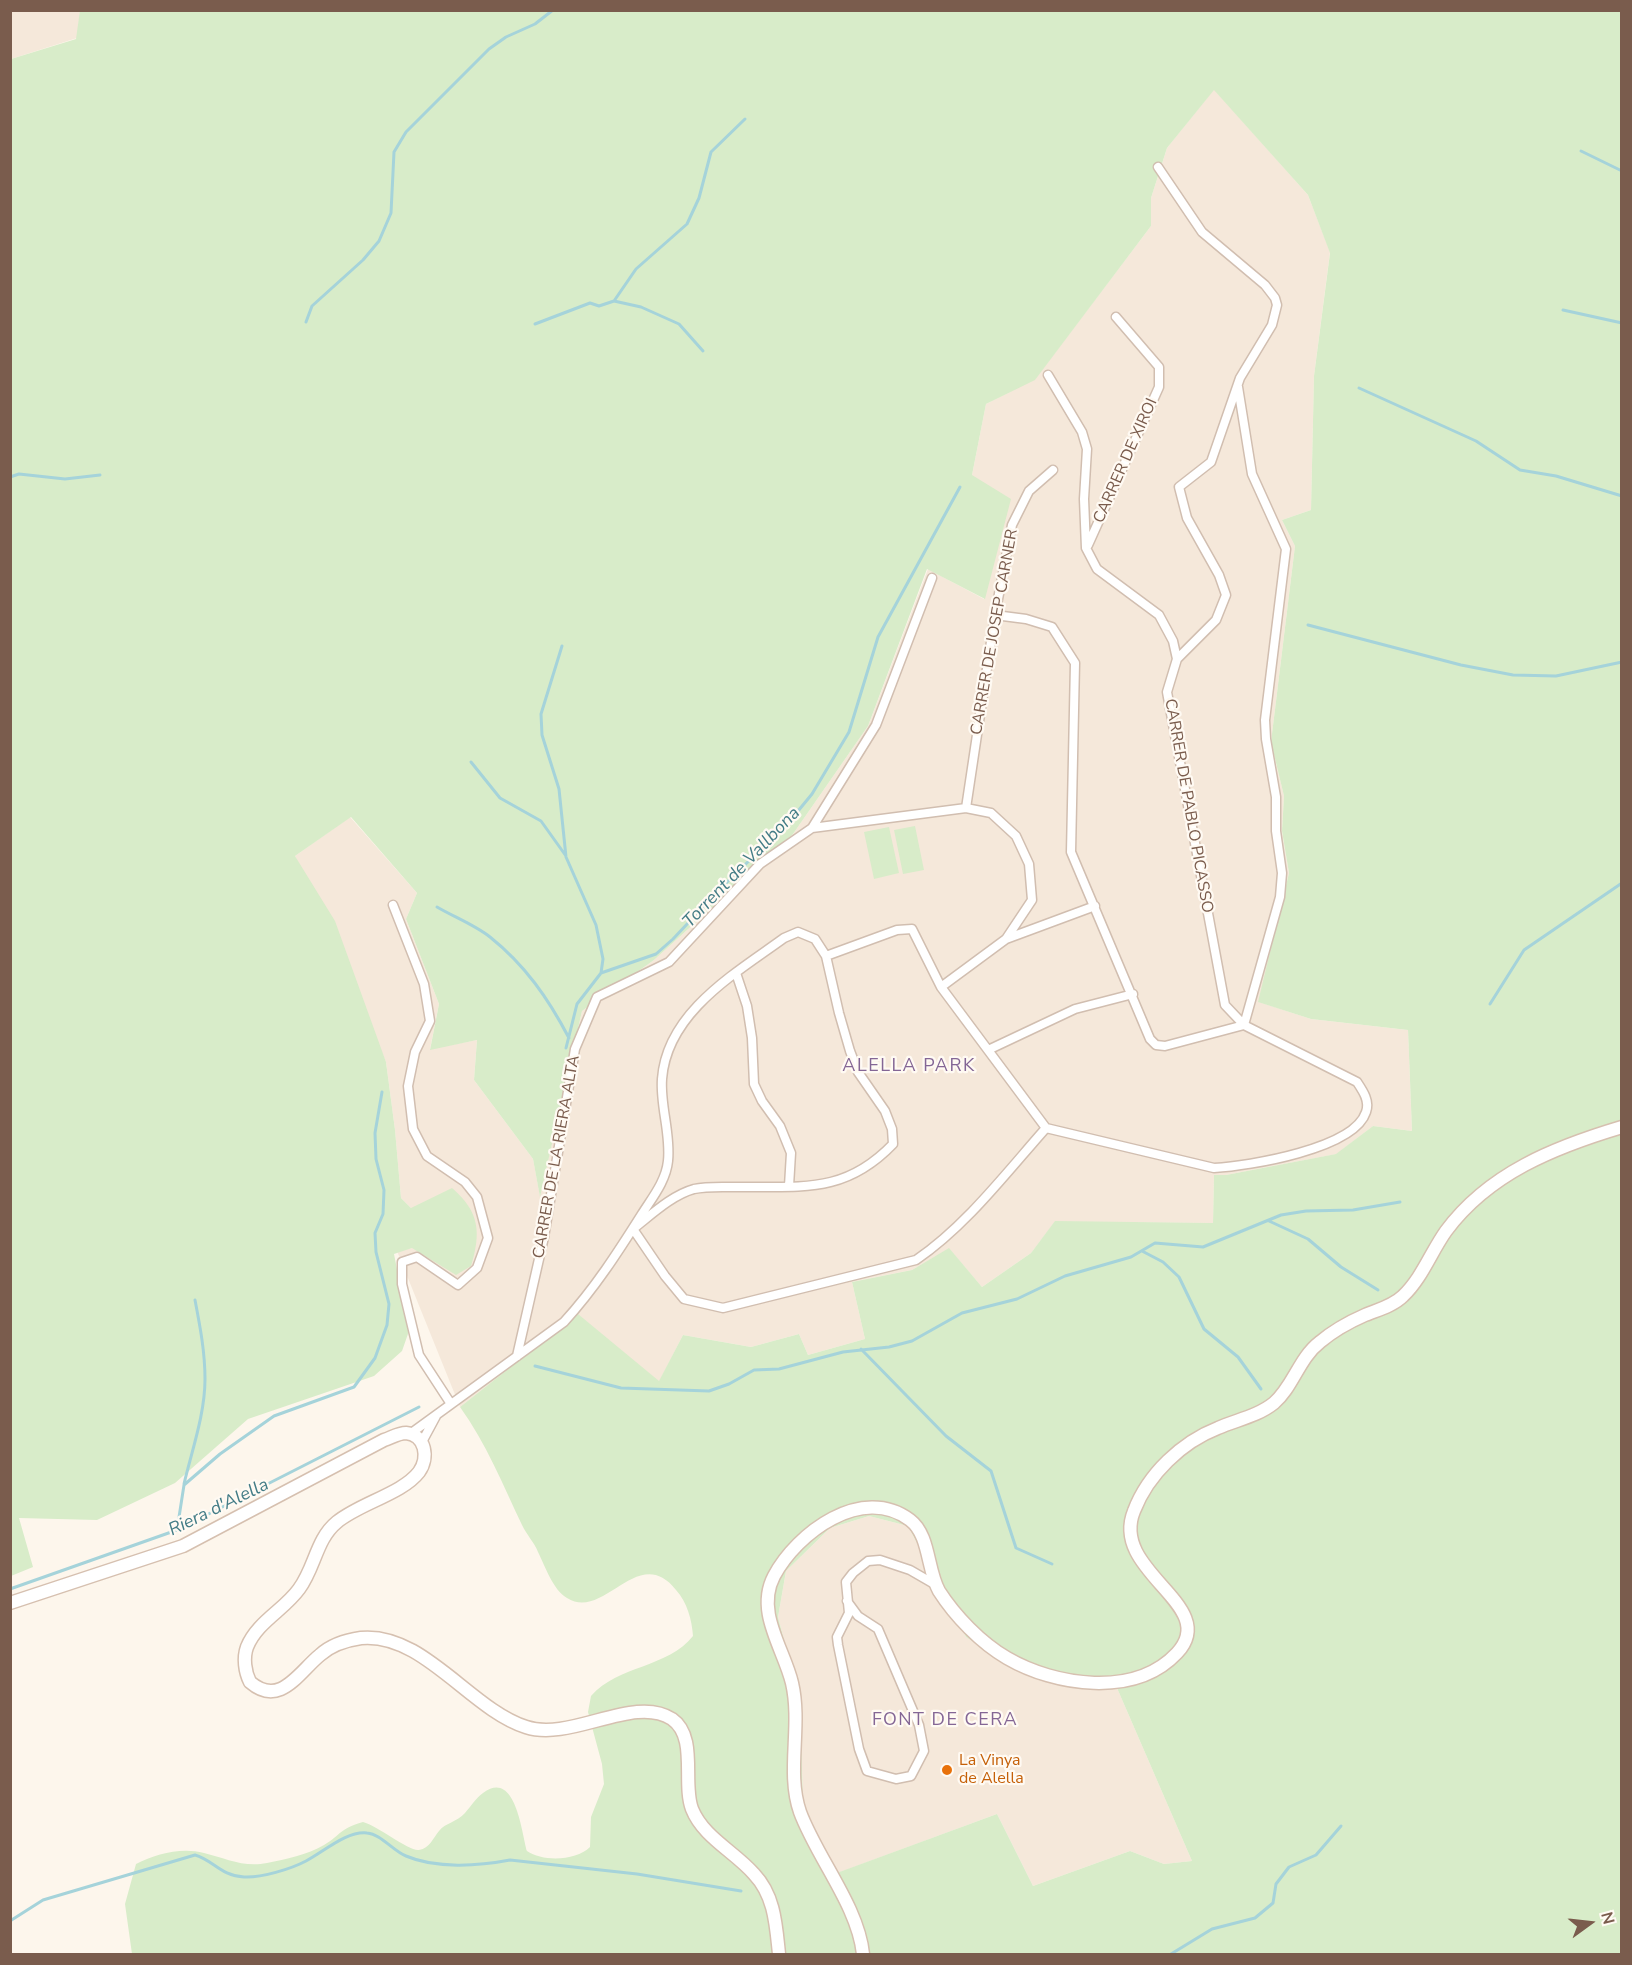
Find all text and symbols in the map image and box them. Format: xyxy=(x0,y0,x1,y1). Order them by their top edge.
street label: CARRER DE XIROI xyxy=(1090,396,1162,526)
street label: CARRER DE JOSEP CARNER xyxy=(967,528,1023,736)
street label: CARRER DE PABLO PICASSO xyxy=(1160,697,1216,915)
water label: Torrent de Vallbona xyxy=(679,803,805,933)
street label: CARRER DE LA RIERA ALTA xyxy=(530,1054,584,1260)
district label: ALELLA PARK xyxy=(842,1056,976,1078)
water label: Riera d'Alella xyxy=(165,1474,273,1542)
district label: FONT DE CERA xyxy=(872,1710,1018,1732)
place label: La Vinya de Alella xyxy=(959,1751,1024,1789)
marker: La Vinya de Alella xyxy=(940,1763,954,1777)
north arrow xyxy=(1560,1893,1620,1953)
text: N xyxy=(1595,1910,1620,1927)

